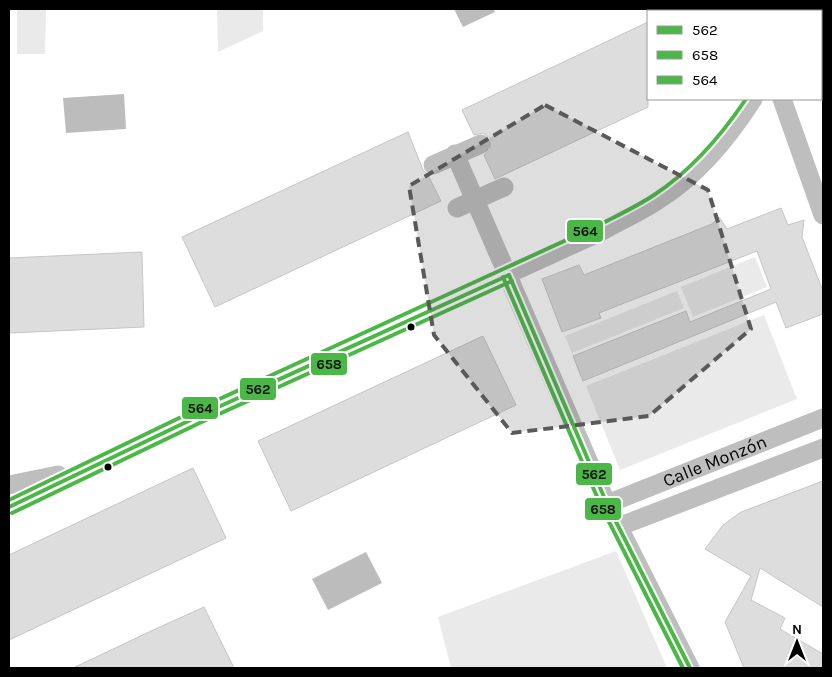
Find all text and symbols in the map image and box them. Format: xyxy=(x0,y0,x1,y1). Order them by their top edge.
legend xyxy=(647,10,822,100)
text: 562 xyxy=(692,21,718,39)
text: 658 xyxy=(692,46,718,64)
text: 564 xyxy=(692,71,718,89)
line badge: 564 xyxy=(566,219,604,243)
text: 564 xyxy=(573,223,598,240)
unlabelled marker xyxy=(406,322,416,332)
line badge: 658 xyxy=(310,352,348,376)
text: 658 xyxy=(316,356,342,373)
line badge: 562 xyxy=(239,377,277,401)
text: 562 xyxy=(245,381,271,398)
line badge: 564 xyxy=(181,396,219,420)
text: 564 xyxy=(188,400,213,417)
street label: Calle Monzón xyxy=(660,431,770,492)
unlabelled marker xyxy=(103,462,113,472)
line badge: 562 xyxy=(575,462,613,486)
text: 562 xyxy=(581,466,607,483)
line badge: 658 xyxy=(584,497,622,521)
text: 658 xyxy=(590,501,616,518)
north arrow xyxy=(772,617,822,667)
text: N xyxy=(792,621,802,638)

